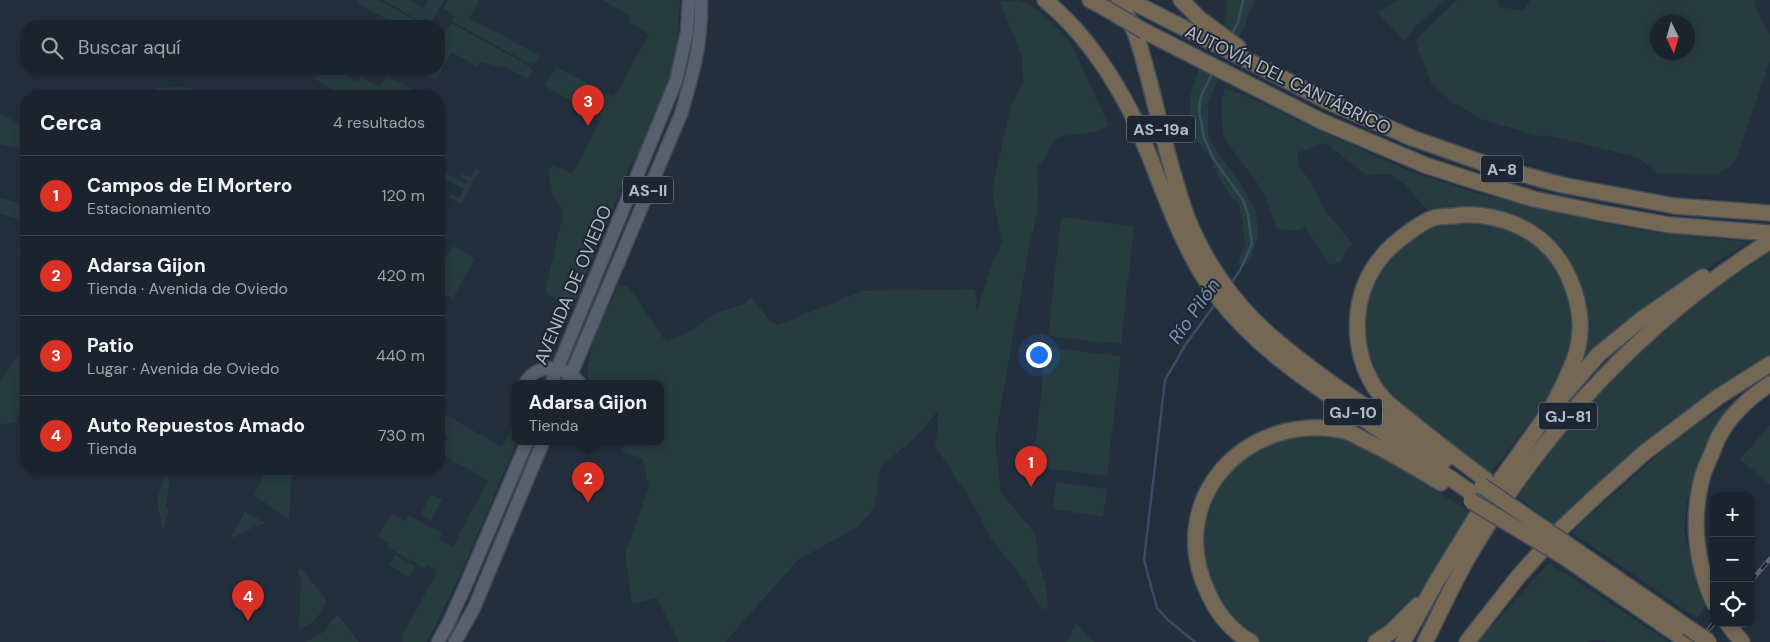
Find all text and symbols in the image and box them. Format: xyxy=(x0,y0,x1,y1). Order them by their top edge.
north arrow xyxy=(1650,15,1695,60)
search box xyxy=(20,20,445,75)
street label: AUTOVÍA DEL CANTÁBRICO xyxy=(1181,20,1395,140)
icon: search xyxy=(38,34,66,62)
text: Buscar aquí xyxy=(78,35,181,60)
pin: 3 xyxy=(572,85,604,126)
text: Cerca xyxy=(40,109,102,137)
text: 4 resultados xyxy=(333,112,425,133)
road number: AS-19a xyxy=(1127,116,1195,142)
road number: A-8 xyxy=(1481,156,1523,182)
text: Campos de El Mortero xyxy=(87,173,292,198)
road number: AS-II xyxy=(623,176,673,204)
text: 1 xyxy=(53,185,59,206)
text: 120 m xyxy=(381,185,425,206)
text: Estacionamiento xyxy=(87,198,211,219)
street label: AVENIDA DE OVIEDO xyxy=(529,202,617,368)
text: Adarsa Gijon xyxy=(87,253,206,278)
text: 2 xyxy=(51,265,61,286)
text: 420 m xyxy=(377,265,425,286)
water label: Río Pilón xyxy=(1162,273,1226,349)
text: Tienda · Avenida de Oviedo xyxy=(87,278,288,299)
text: Patio xyxy=(87,333,134,358)
your location xyxy=(1026,342,1052,368)
text: 3 xyxy=(51,345,61,366)
text: 440 m xyxy=(376,345,425,366)
text: Lugar · Avenida de Oviedo xyxy=(87,358,279,379)
popup xyxy=(512,380,664,445)
text: Adarsa Gijon xyxy=(529,390,647,415)
road number: GJ-10 xyxy=(1324,398,1382,426)
road number: GJ-81 xyxy=(1539,402,1597,430)
text: Auto Repuestos Amado xyxy=(87,413,305,438)
text: Tienda xyxy=(529,415,579,436)
text: 4 xyxy=(51,425,61,446)
text: 730 m xyxy=(378,425,425,446)
text: Tienda xyxy=(87,438,137,459)
pin: 1 xyxy=(1015,446,1047,487)
pin: 2 xyxy=(572,462,604,503)
map controls xyxy=(1710,492,1755,627)
button: + xyxy=(1710,492,1755,537)
button: − xyxy=(1710,537,1755,582)
pin: 4 xyxy=(232,580,264,621)
button: locate xyxy=(1710,582,1755,627)

